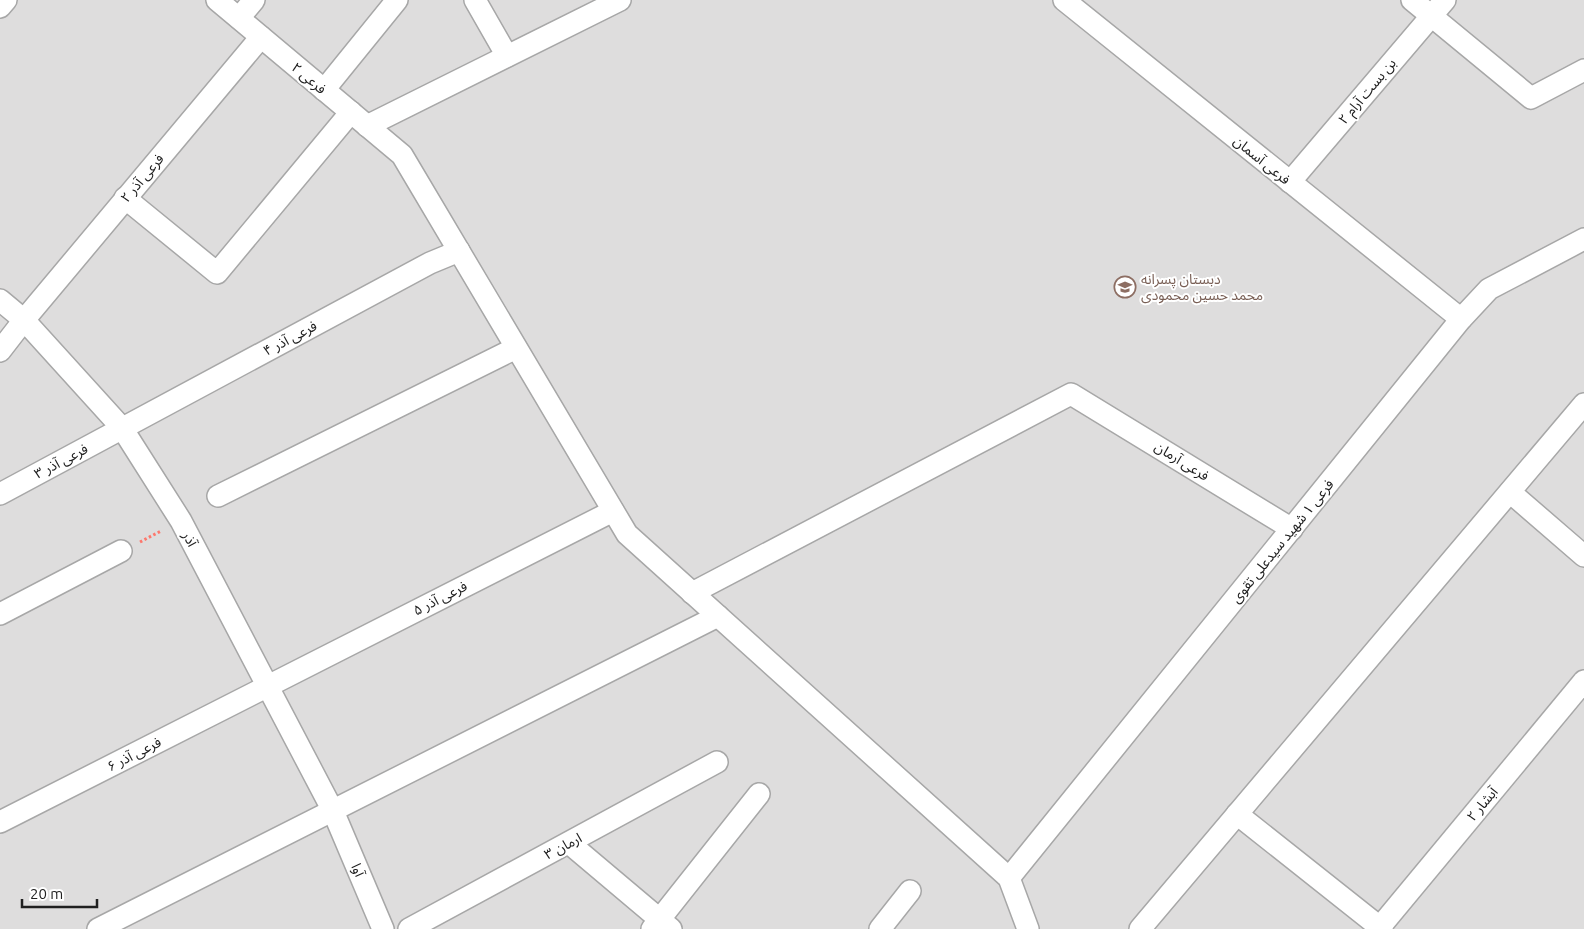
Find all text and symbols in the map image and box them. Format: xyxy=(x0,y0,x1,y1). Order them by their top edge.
street label: بن بست آرام ۲ xyxy=(1335,55,1402,129)
street label: فرعی ۲ xyxy=(288,59,329,98)
street label: فرعی آسمان xyxy=(1230,132,1293,188)
street label: فرعی آذر ۲ xyxy=(117,151,168,206)
place label: دبستان پسرانه محمد حسین محمودی xyxy=(1141,271,1263,304)
school or university icon: دبستان پسرانه محمد حسین محمودی xyxy=(1113,275,1137,299)
street label: فرعی آذر ۴ xyxy=(260,317,320,360)
street label: فرعی آرمان xyxy=(1151,438,1212,485)
street label: فرعی آذر ۳ xyxy=(31,440,91,483)
street label: فرعی ۱ شهید سیدعلی تقوی xyxy=(1227,476,1337,606)
street label: آذر xyxy=(178,528,201,551)
street label: فرعی آذر ۵ xyxy=(410,578,470,619)
street label: فرعی آذر ۶ xyxy=(104,734,164,775)
street label: آبشار ۲ xyxy=(1463,783,1502,825)
street label: ارمان ۳ xyxy=(542,830,585,863)
street label: آوا xyxy=(347,861,368,880)
scale bar xyxy=(22,876,98,908)
text: 20 m xyxy=(30,885,63,902)

